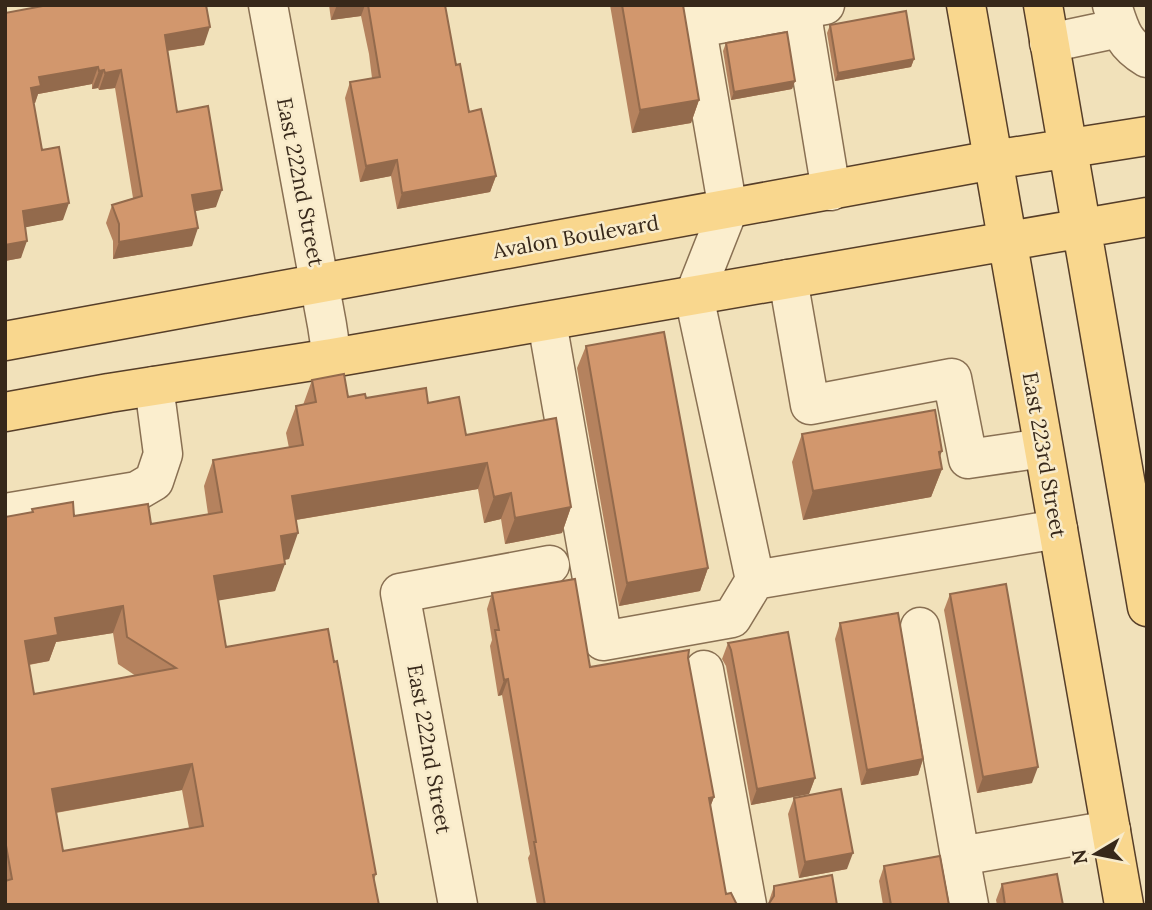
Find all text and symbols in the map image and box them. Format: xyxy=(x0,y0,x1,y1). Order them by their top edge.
street label: East 222nd Street xyxy=(271,95,330,269)
street label: Avalon Boulevard xyxy=(490,209,661,265)
street label: East 223rd Street xyxy=(1017,370,1073,541)
street label: East 222nd Street xyxy=(401,662,458,837)
north arrow xyxy=(1061,819,1131,889)
text: N xyxy=(1066,847,1092,866)

